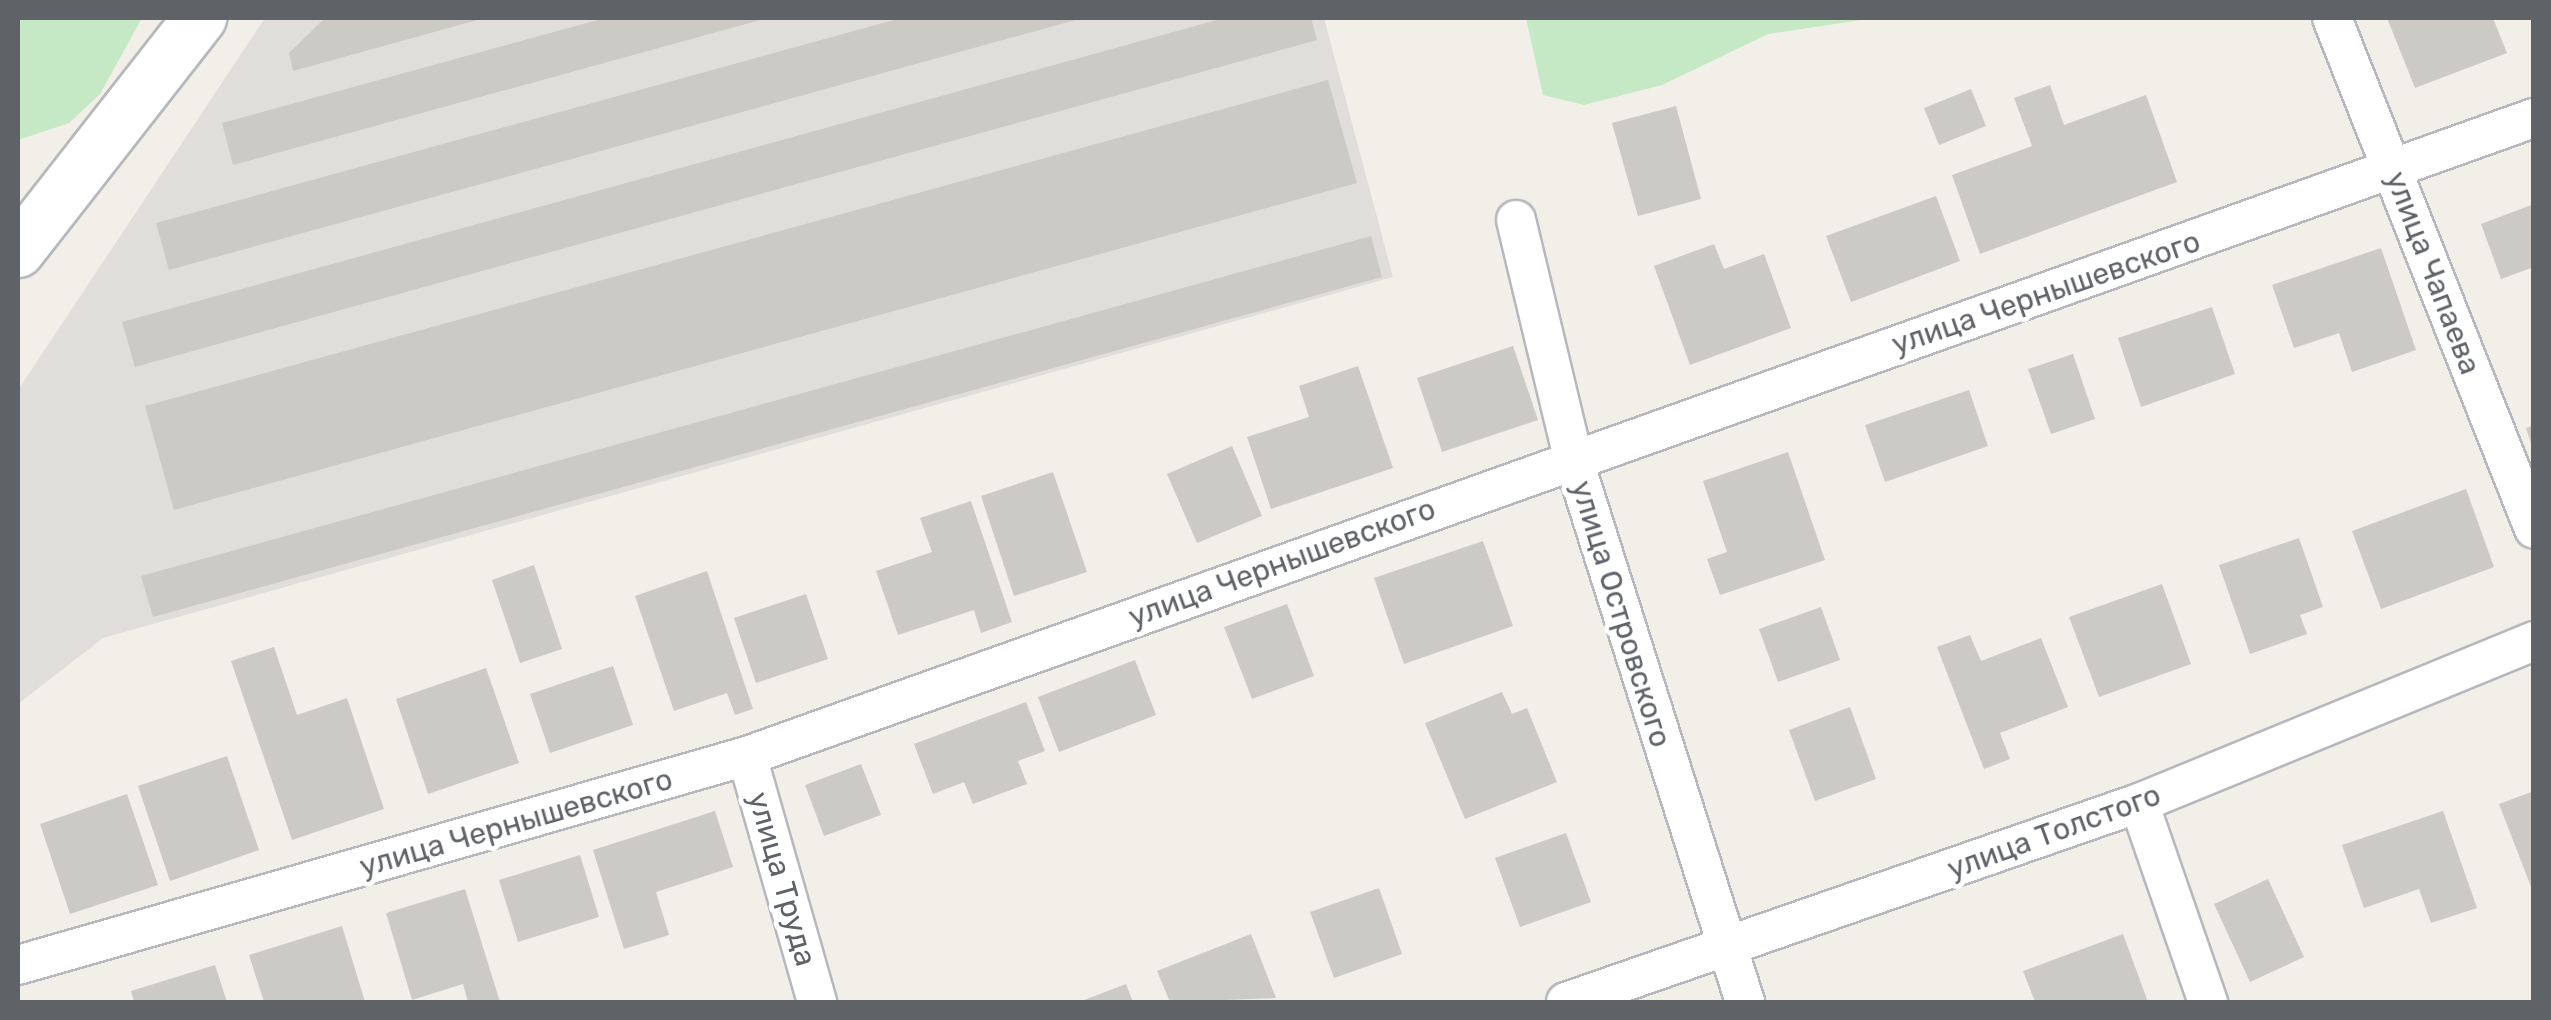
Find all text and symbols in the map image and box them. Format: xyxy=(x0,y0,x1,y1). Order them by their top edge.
street label: улица Чапаева xyxy=(2378,167,2488,379)
street label: улица Чернышевского xyxy=(1887,223,2205,363)
street label: улица Островского xyxy=(1563,476,1679,752)
street label: улица Чернышевского xyxy=(1124,491,1440,635)
street label: улица Чернышевского xyxy=(355,761,677,885)
street label: улица Толстого xyxy=(1942,777,2166,887)
street label: улица Труда xyxy=(740,788,824,970)

